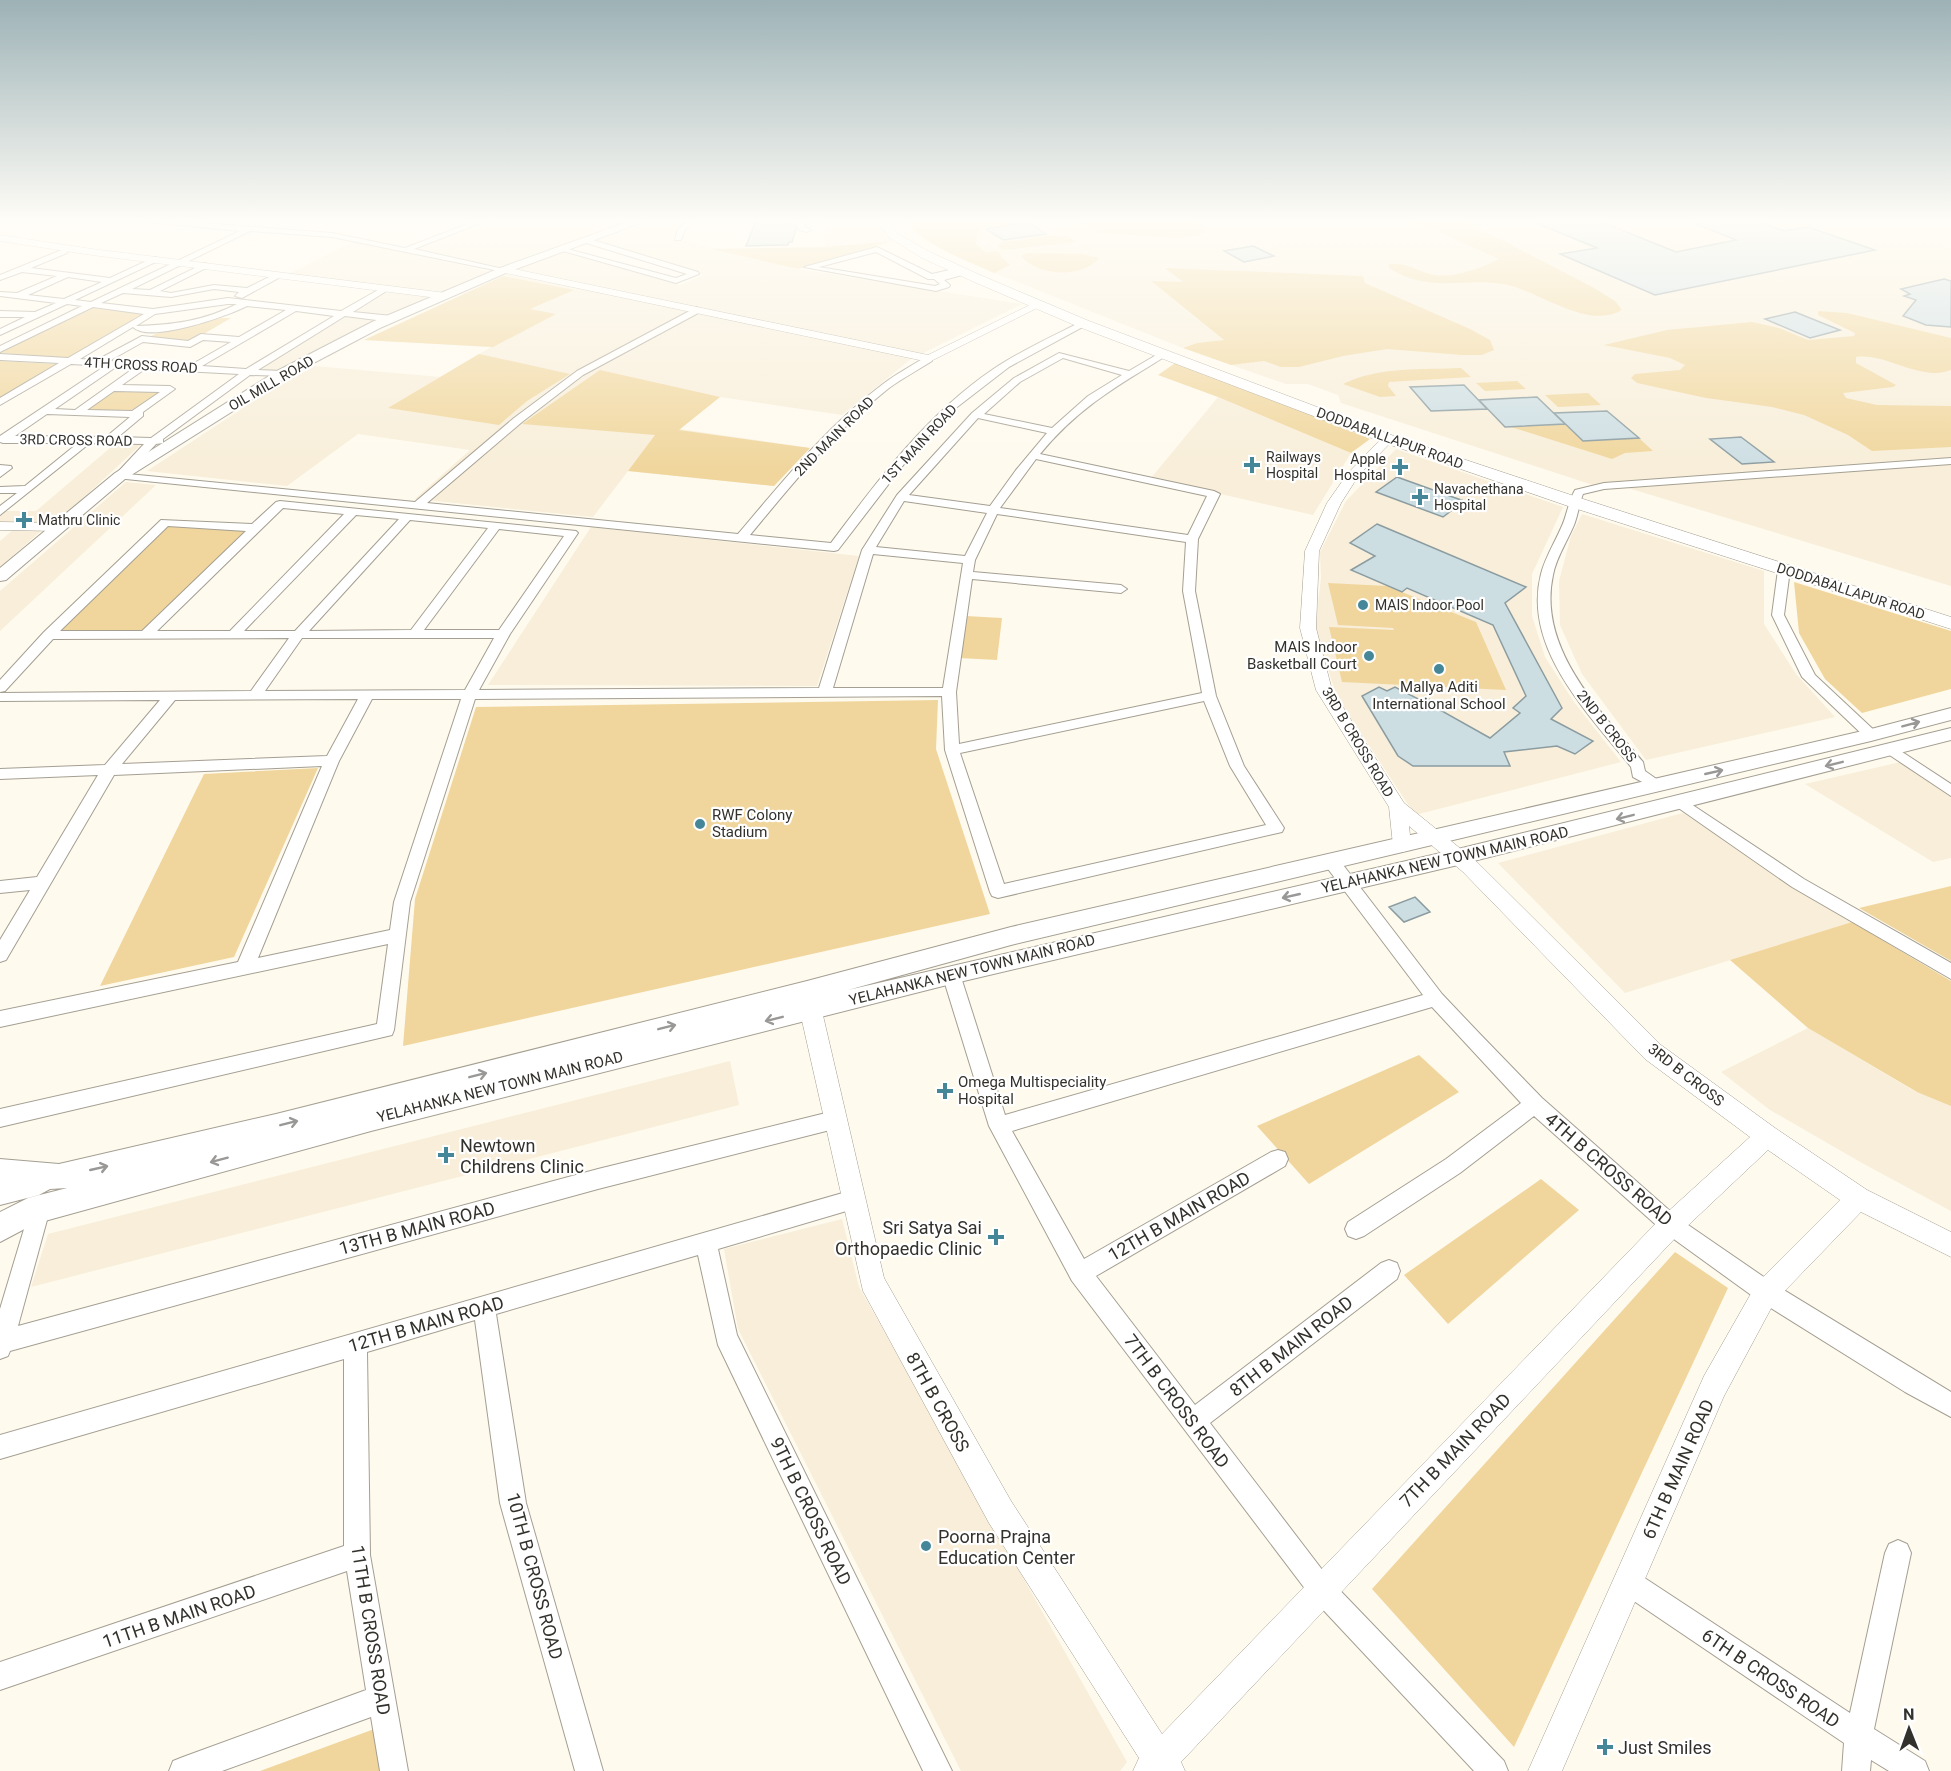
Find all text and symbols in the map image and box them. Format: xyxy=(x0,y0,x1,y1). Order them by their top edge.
street label: OIL MILL ROAD xyxy=(226,352,316,414)
street label: 4TH CROSS ROAD xyxy=(84,354,198,376)
street label: 2ND MAIN ROAD xyxy=(791,393,877,479)
street label: 1ST MAIN ROAD xyxy=(878,401,960,487)
street label: DODDABALLAPUR ROAD xyxy=(1315,404,1465,472)
street label: 3RD CROSS ROAD xyxy=(19,431,133,449)
place label: Railways Hospital xyxy=(1266,449,1321,481)
place label: Apple Hospital xyxy=(1334,451,1386,483)
marker: Railways Hospital xyxy=(1243,456,1261,474)
marker: Apple Hospital xyxy=(1391,458,1409,476)
place label: Navachethana Hospital xyxy=(1434,481,1524,513)
marker: Navachethana Hospital xyxy=(1411,488,1429,506)
marker: Mathru Clinic xyxy=(15,511,33,529)
place label: Mathru Clinic xyxy=(38,512,120,528)
street label: DODDABALLAPUR ROAD xyxy=(1775,559,1927,623)
place label: MAIS Indoor Pool xyxy=(1375,597,1484,613)
marker: MAIS Indoor Pool xyxy=(1356,598,1370,612)
place label: MAIS Indoor Basketball Court xyxy=(1247,638,1357,673)
marker: MAIS Indoor Basketball Court xyxy=(1362,649,1376,663)
marker: Mallya Aditi International School xyxy=(1432,662,1446,676)
place label: Mallya Aditi International School xyxy=(1372,678,1506,713)
street label: 3RD B CROSS ROAD xyxy=(1319,684,1397,800)
street label: 2ND B CROSS xyxy=(1574,687,1640,765)
one-way arrow xyxy=(1901,718,1920,730)
one-way arrow xyxy=(1825,758,1844,770)
one-way arrow xyxy=(1704,765,1723,777)
place label: RWF Colony Stadium xyxy=(712,806,792,841)
one-way arrow xyxy=(1616,811,1635,823)
marker: RWF Colony Stadium xyxy=(693,817,707,831)
street label: YELAHANKA NEW TOWN MAIN ROAD xyxy=(1320,823,1570,897)
one-way arrow xyxy=(1282,890,1301,902)
street label: YELAHANKA NEW TOWN MAIN ROAD xyxy=(847,931,1097,1009)
one-way arrow xyxy=(765,1014,784,1026)
one-way arrow xyxy=(657,1020,676,1032)
street label: 3RD B CROSS xyxy=(1644,1040,1728,1110)
street label: YELAHANKA NEW TOWN MAIN ROAD xyxy=(375,1048,625,1126)
one-way arrow xyxy=(468,1068,487,1080)
place label: Omega Multispeciality Hospital xyxy=(958,1073,1106,1108)
marker: Omega Multispeciality Hospital xyxy=(936,1082,954,1100)
street label: 4TH B CROSS ROAD xyxy=(1541,1108,1677,1230)
one-way arrow xyxy=(279,1117,298,1128)
place label: Newtown Childrens Clinic xyxy=(460,1135,584,1177)
marker: Newtown Childrens Clinic xyxy=(437,1146,455,1164)
one-way arrow xyxy=(210,1155,229,1167)
one-way arrow xyxy=(89,1161,108,1173)
street label: 12TH B MAIN ROAD xyxy=(1104,1167,1254,1265)
street label: 13TH B MAIN ROAD xyxy=(337,1197,497,1259)
place label: Sri Satya Sai Orthopaedic Clinic xyxy=(835,1217,982,1259)
marker: Sri Satya Sai Orthopaedic Clinic xyxy=(987,1228,1005,1246)
street label: 8TH B MAIN ROAD xyxy=(1225,1291,1357,1401)
street label: 12TH B MAIN ROAD xyxy=(346,1292,506,1356)
street label: 7TH B CROSS ROAD xyxy=(1120,1330,1234,1472)
street label: 8TH B CROSS xyxy=(902,1349,974,1456)
street label: 7TH B MAIN ROAD xyxy=(1395,1389,1515,1511)
street label: 6TH B MAIN ROAD xyxy=(1638,1396,1718,1542)
street label: 9TH B CROSS ROAD xyxy=(766,1434,856,1588)
street label: 10TH B CROSS ROAD xyxy=(503,1490,567,1662)
place label: Poorna Prajna Education Center xyxy=(938,1526,1075,1568)
marker: Poorna Prajna Education Center xyxy=(919,1539,933,1553)
street label: 11TH B CROSS ROAD xyxy=(347,1543,395,1717)
street label: 11TH B MAIN ROAD xyxy=(100,1580,258,1652)
street label: 6TH B CROSS ROAD xyxy=(1698,1624,1844,1732)
north arrow xyxy=(1879,1699,1939,1759)
text: N xyxy=(1903,1705,1915,1724)
place label: Just Smiles xyxy=(1618,1737,1712,1758)
marker: Just Smiles xyxy=(1596,1738,1614,1756)

